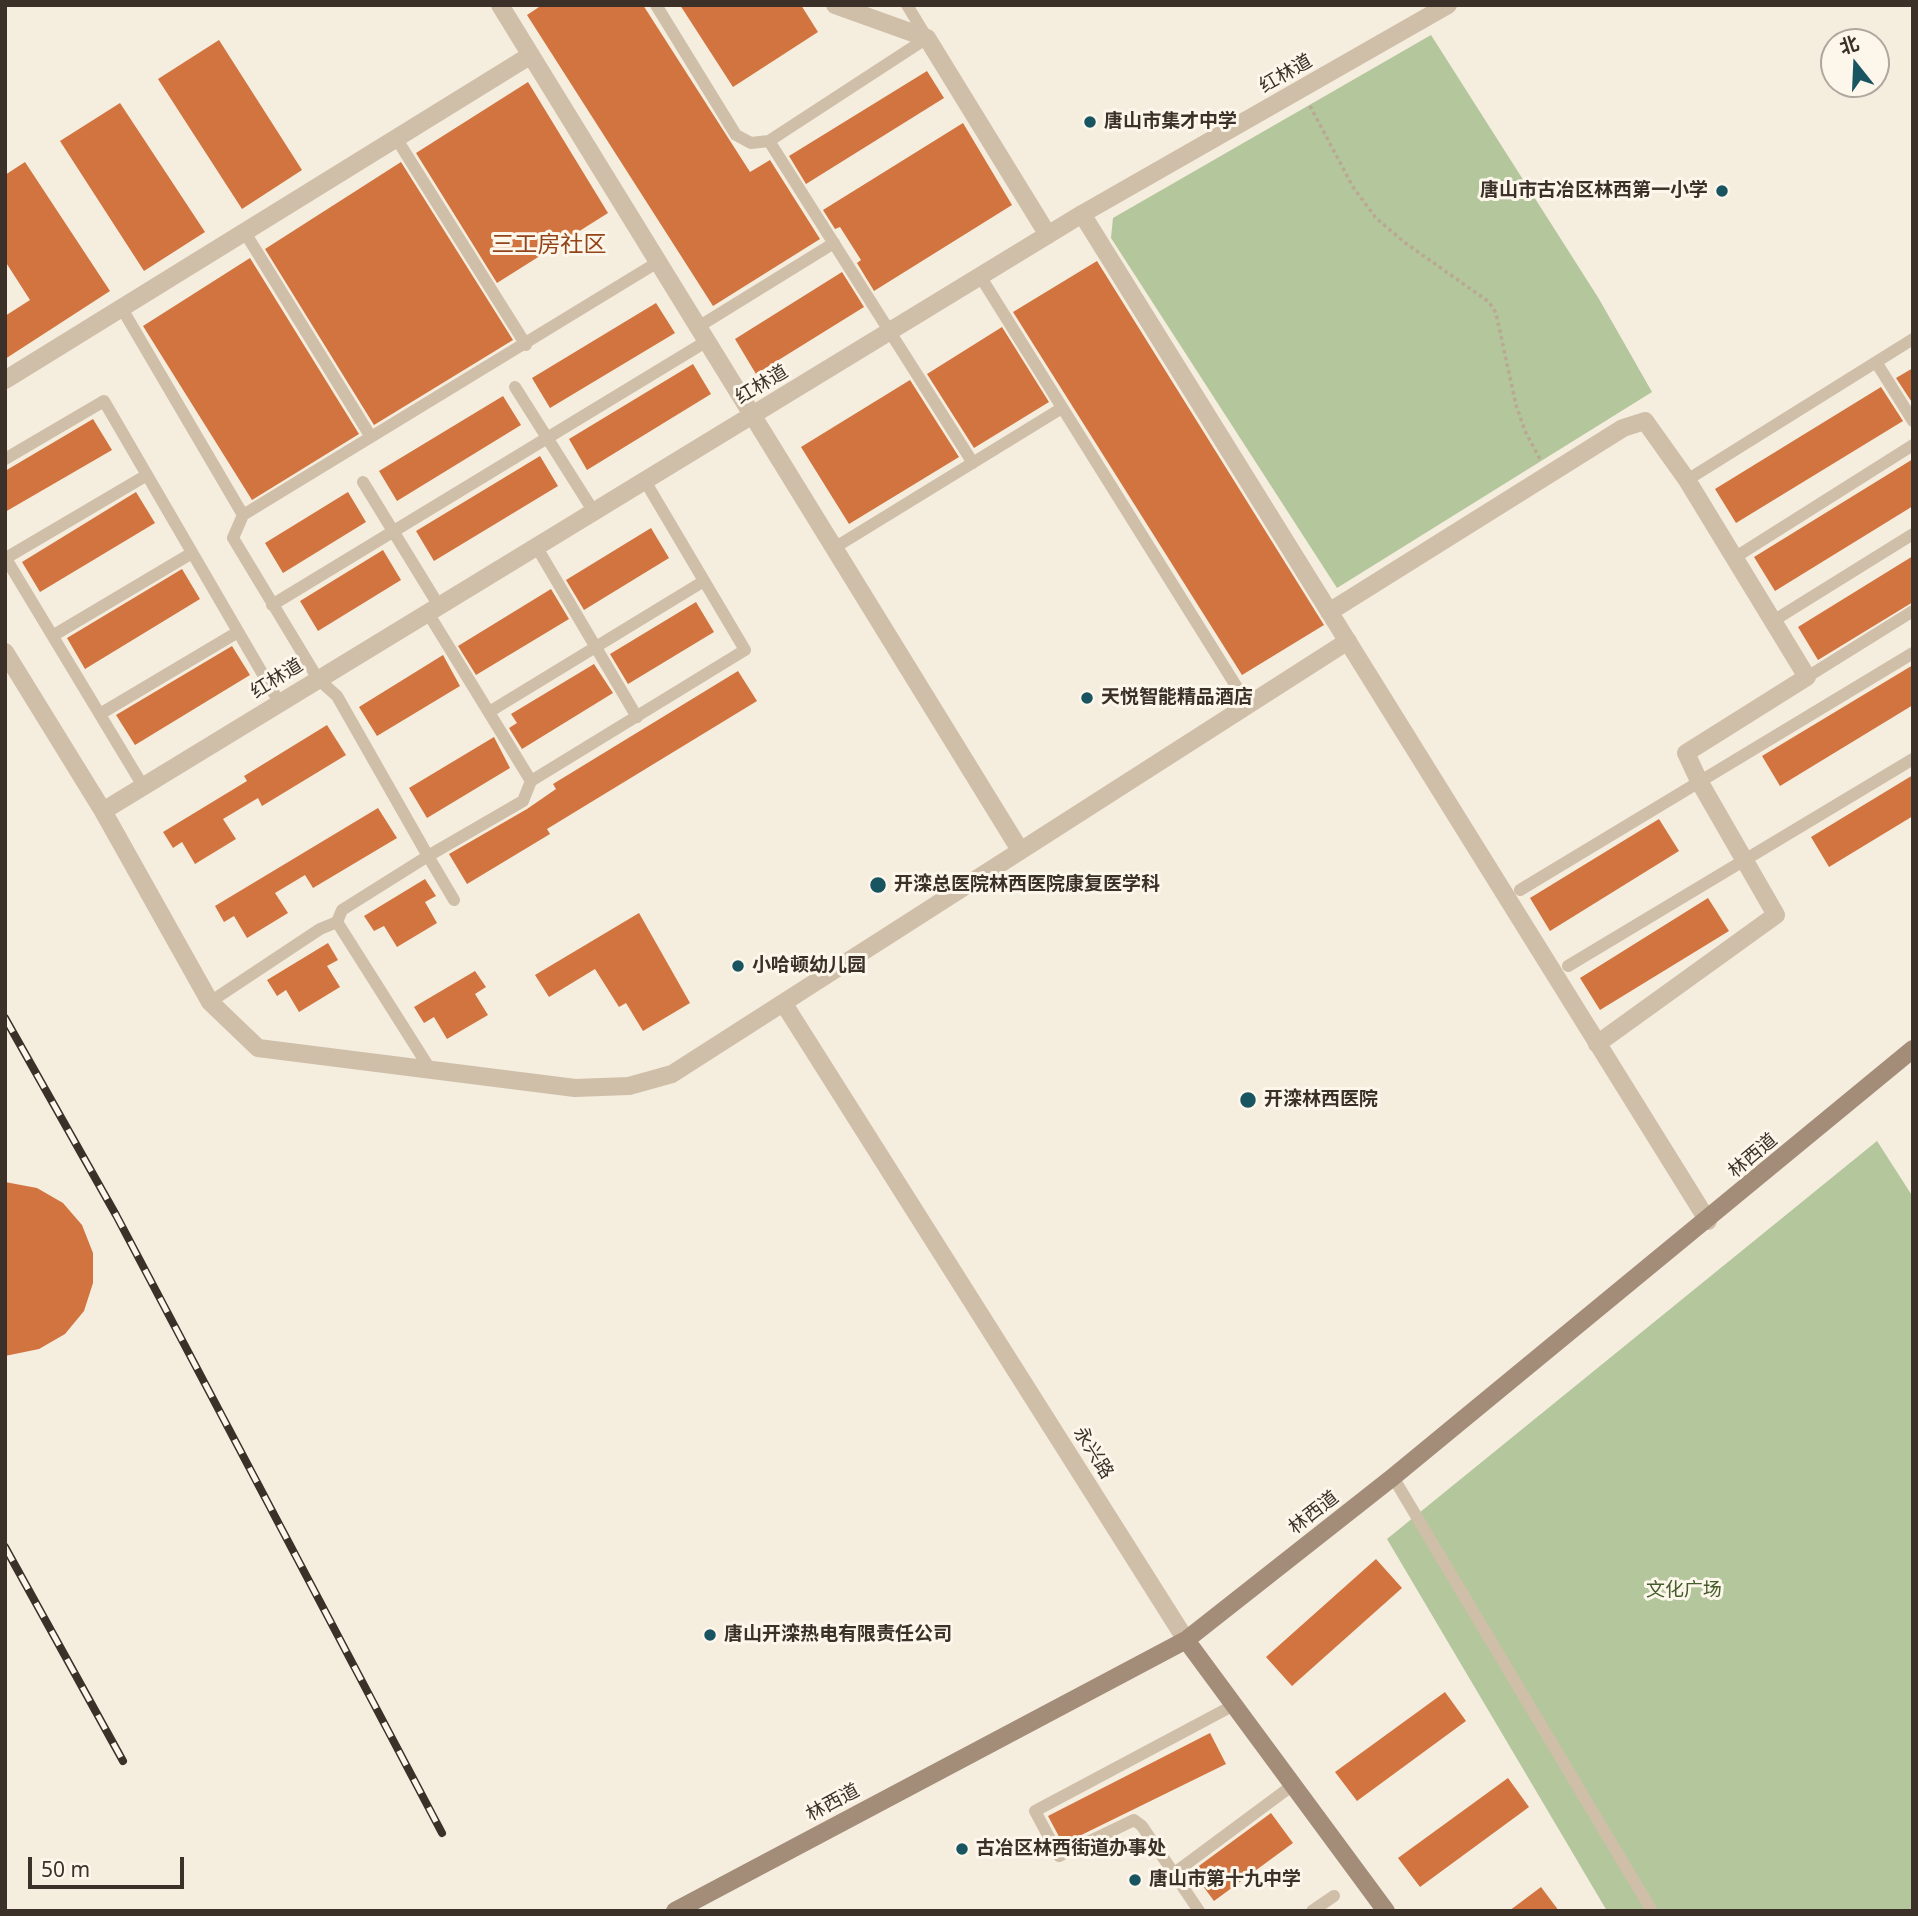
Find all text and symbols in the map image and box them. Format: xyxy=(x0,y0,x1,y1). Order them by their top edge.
north arrow xyxy=(1820,28,1890,98)
text: 北 xyxy=(1836,30,1862,60)
street label: 红林道 xyxy=(1256,50,1316,98)
place label: 唐山市集才中学 xyxy=(1104,111,1237,133)
marker: 唐山市集才中学 xyxy=(1082,114,1098,130)
place label: 唐山市古冶区林西第一小学 xyxy=(1480,180,1708,202)
marker: 唐山市古冶区林西第一小学 xyxy=(1714,183,1730,199)
district label: 三工房社区 xyxy=(492,231,606,259)
street label: 红林道 xyxy=(732,361,792,409)
street label: 红林道 xyxy=(247,654,307,704)
place label: 天悦智能精品酒店 xyxy=(1101,687,1253,709)
marker: 天悦智能精品酒店 xyxy=(1079,690,1095,706)
place label: 开滦总医院林西医院康复医学科 xyxy=(894,874,1160,896)
marker: 开滦总医院林西医院康复医学科 xyxy=(868,875,888,895)
place label: 小哈顿幼儿园 xyxy=(752,955,866,977)
marker: 小哈顿幼儿园 xyxy=(730,958,746,974)
place label: 开滦林西医院 xyxy=(1264,1089,1378,1111)
marker: 开滦林西医院 xyxy=(1238,1090,1258,1110)
street label: 林西道 xyxy=(1724,1129,1782,1183)
street label: 永兴路 xyxy=(1068,1423,1118,1483)
street label: 林西道 xyxy=(1285,1486,1343,1540)
park label: 文化广场 xyxy=(1646,1580,1722,1602)
place label: 唐山开滦热电有限责任公司 xyxy=(724,1624,952,1646)
marker: 唐山开滦热电有限责任公司 xyxy=(702,1627,718,1643)
street label: 林西道 xyxy=(802,1780,864,1826)
place label: 古冶区林西街道办事处 xyxy=(976,1838,1166,1860)
marker: 古冶区林西街道办事处 xyxy=(954,1841,970,1857)
scale bar xyxy=(32,1842,187,1886)
text: 50 m xyxy=(41,1855,90,1883)
place label: 唐山市第十九中学 xyxy=(1149,1869,1301,1891)
marker: 唐山市第十九中学 xyxy=(1127,1872,1143,1888)

